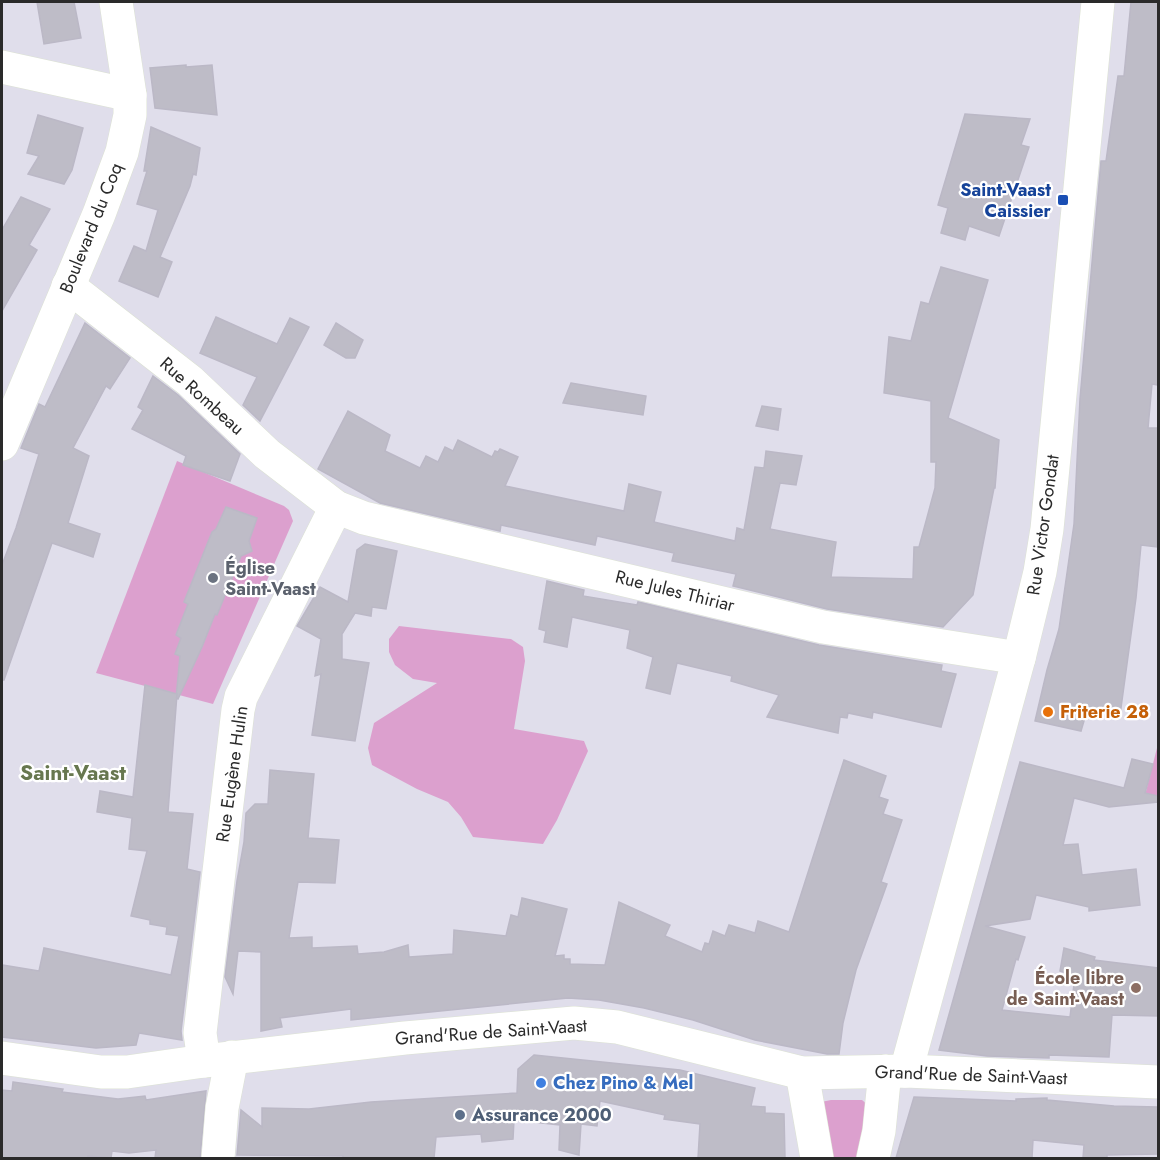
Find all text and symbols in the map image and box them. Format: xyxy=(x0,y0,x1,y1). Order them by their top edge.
street label: Boulevard du Coq xyxy=(53,159,129,297)
place label: Saint-Vaast Caissier xyxy=(960,177,1052,224)
marker: Saint-Vaast Caissier xyxy=(1056,193,1070,207)
street label: Rue Rombeau xyxy=(154,351,250,441)
street label: Rue Victor Gondat xyxy=(1020,452,1066,597)
place label: Église Saint-Vaast xyxy=(225,555,316,602)
street label: Rue Jules Thiriar xyxy=(613,564,738,619)
marker: Église Saint-Vaast xyxy=(206,571,220,585)
place label: Friterie 28 xyxy=(1060,699,1149,725)
street label: Rue Eugène Hulin xyxy=(210,704,254,844)
marker: Friterie 28 xyxy=(1041,705,1055,719)
district label: Saint-Vaast xyxy=(20,758,126,788)
place label: École libre de Saint-Vaast xyxy=(1006,965,1124,1012)
marker: École libre de Saint-Vaast xyxy=(1129,981,1143,995)
street label: Grand'Rue de Saint-Vaast xyxy=(394,1012,589,1052)
street label: Grand'Rue de Saint-Vaast xyxy=(874,1059,1068,1091)
place label: Chez Pino & Mel xyxy=(553,1070,693,1096)
marker: Chez Pino & Mel xyxy=(534,1076,548,1090)
place label: Assurance 2000 xyxy=(471,1102,612,1128)
marker: Assurance 2000 xyxy=(453,1108,467,1122)

